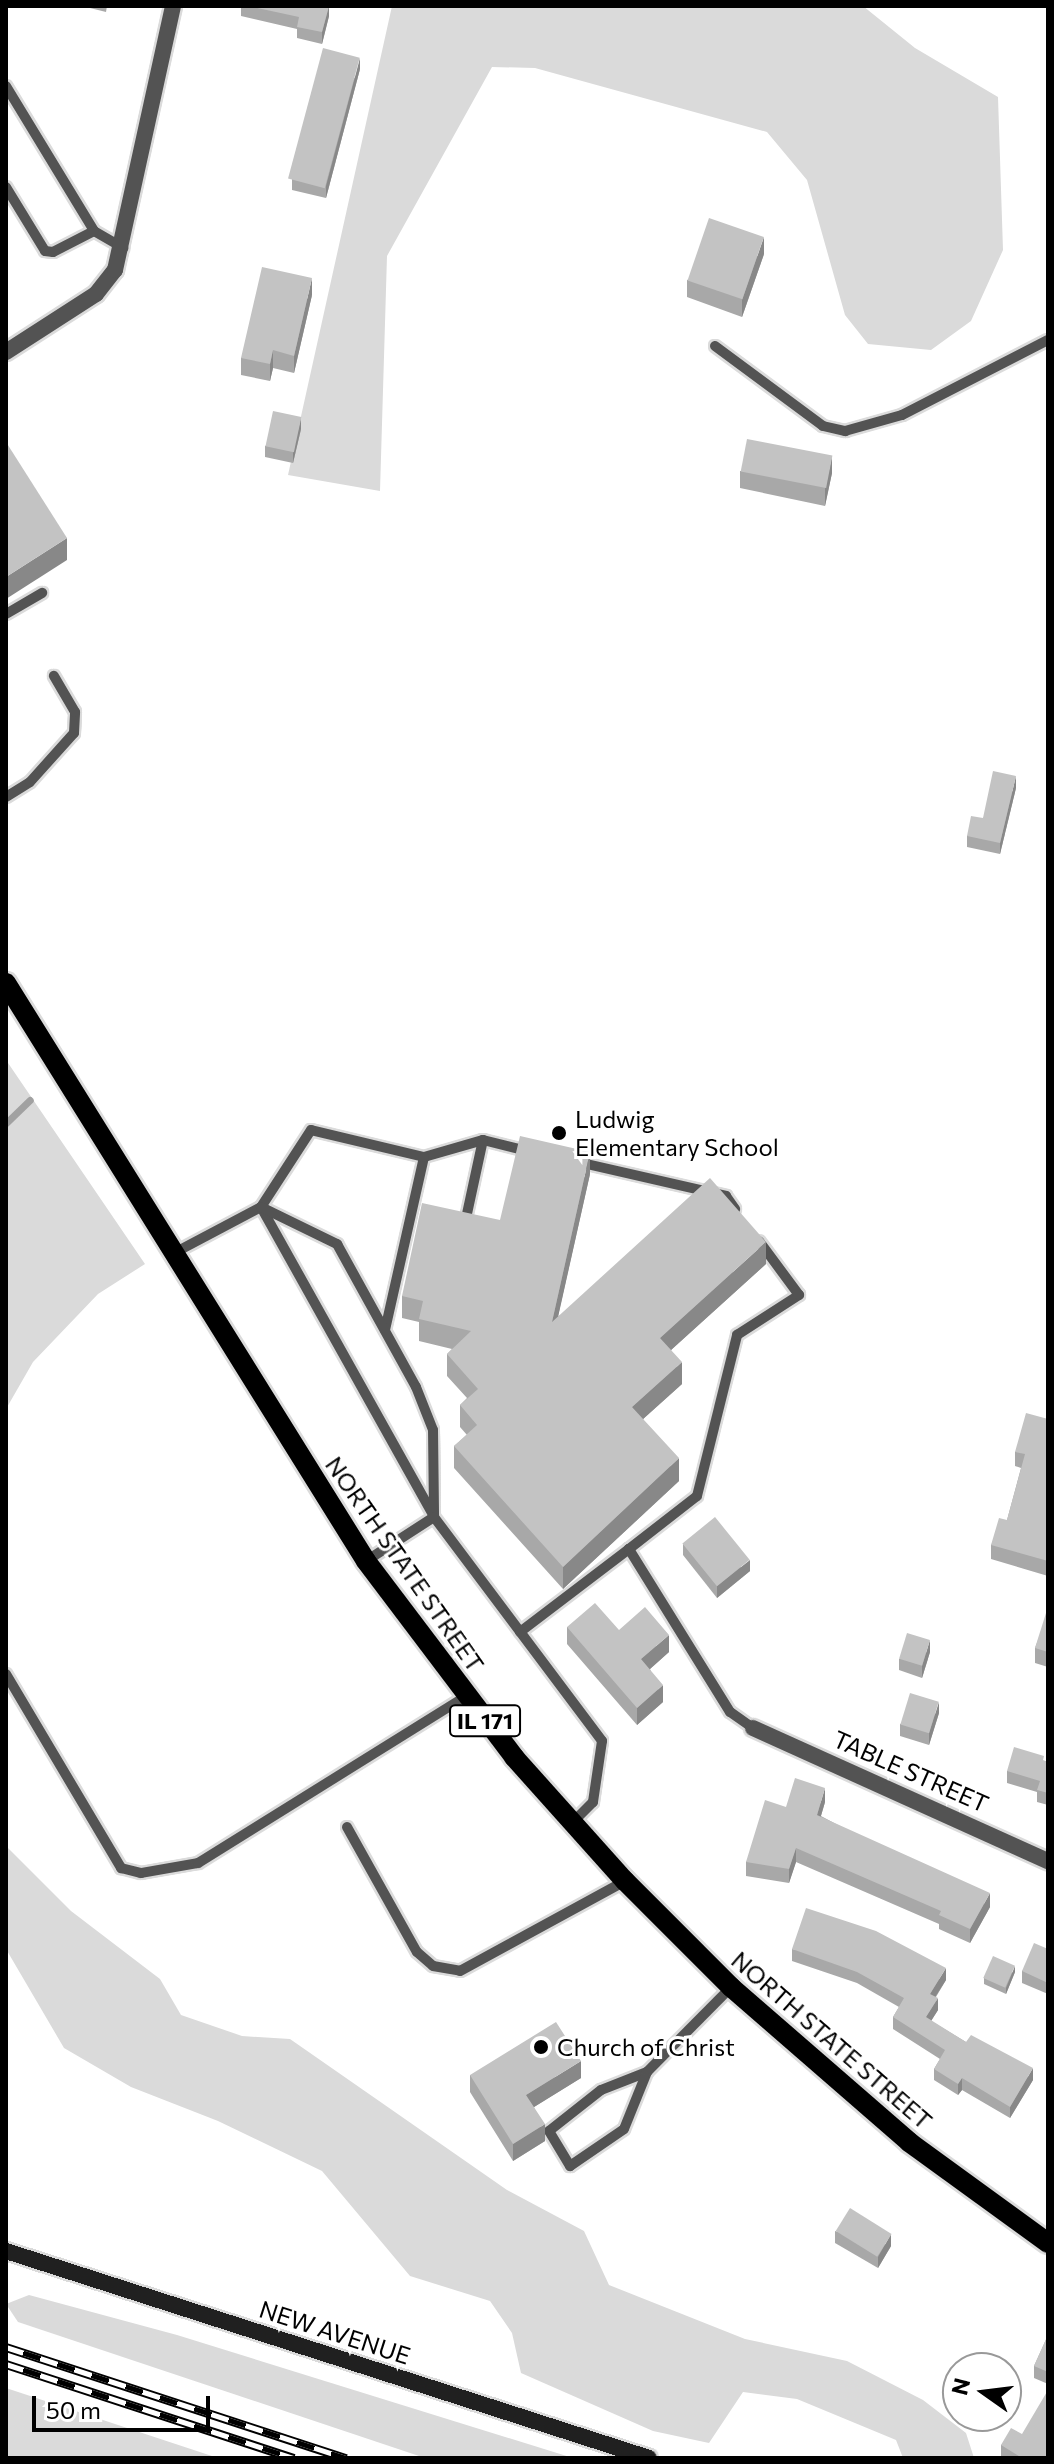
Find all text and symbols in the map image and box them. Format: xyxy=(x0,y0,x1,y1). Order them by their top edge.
place label: Ludwig Elementary School xyxy=(575,1105,779,1161)
marker: Ludwig Elementary School xyxy=(550,1124,568,1142)
street label: NORTH STATE STREET xyxy=(320,1451,490,1677)
road number: IL 171 xyxy=(449,1703,521,1739)
street label: TABLE STREET xyxy=(829,1724,993,1818)
street label: NORTH STATE STREET xyxy=(726,1945,938,2135)
place label: Church of Christ xyxy=(557,2033,735,2061)
marker: Church of Christ xyxy=(532,2038,550,2056)
street label: NEW AVENUE xyxy=(256,2294,414,2370)
north arrow xyxy=(942,2352,1022,2432)
text: N xyxy=(945,2375,975,2398)
scale bar xyxy=(36,2380,214,2430)
text: 50 m xyxy=(46,2395,101,2424)

